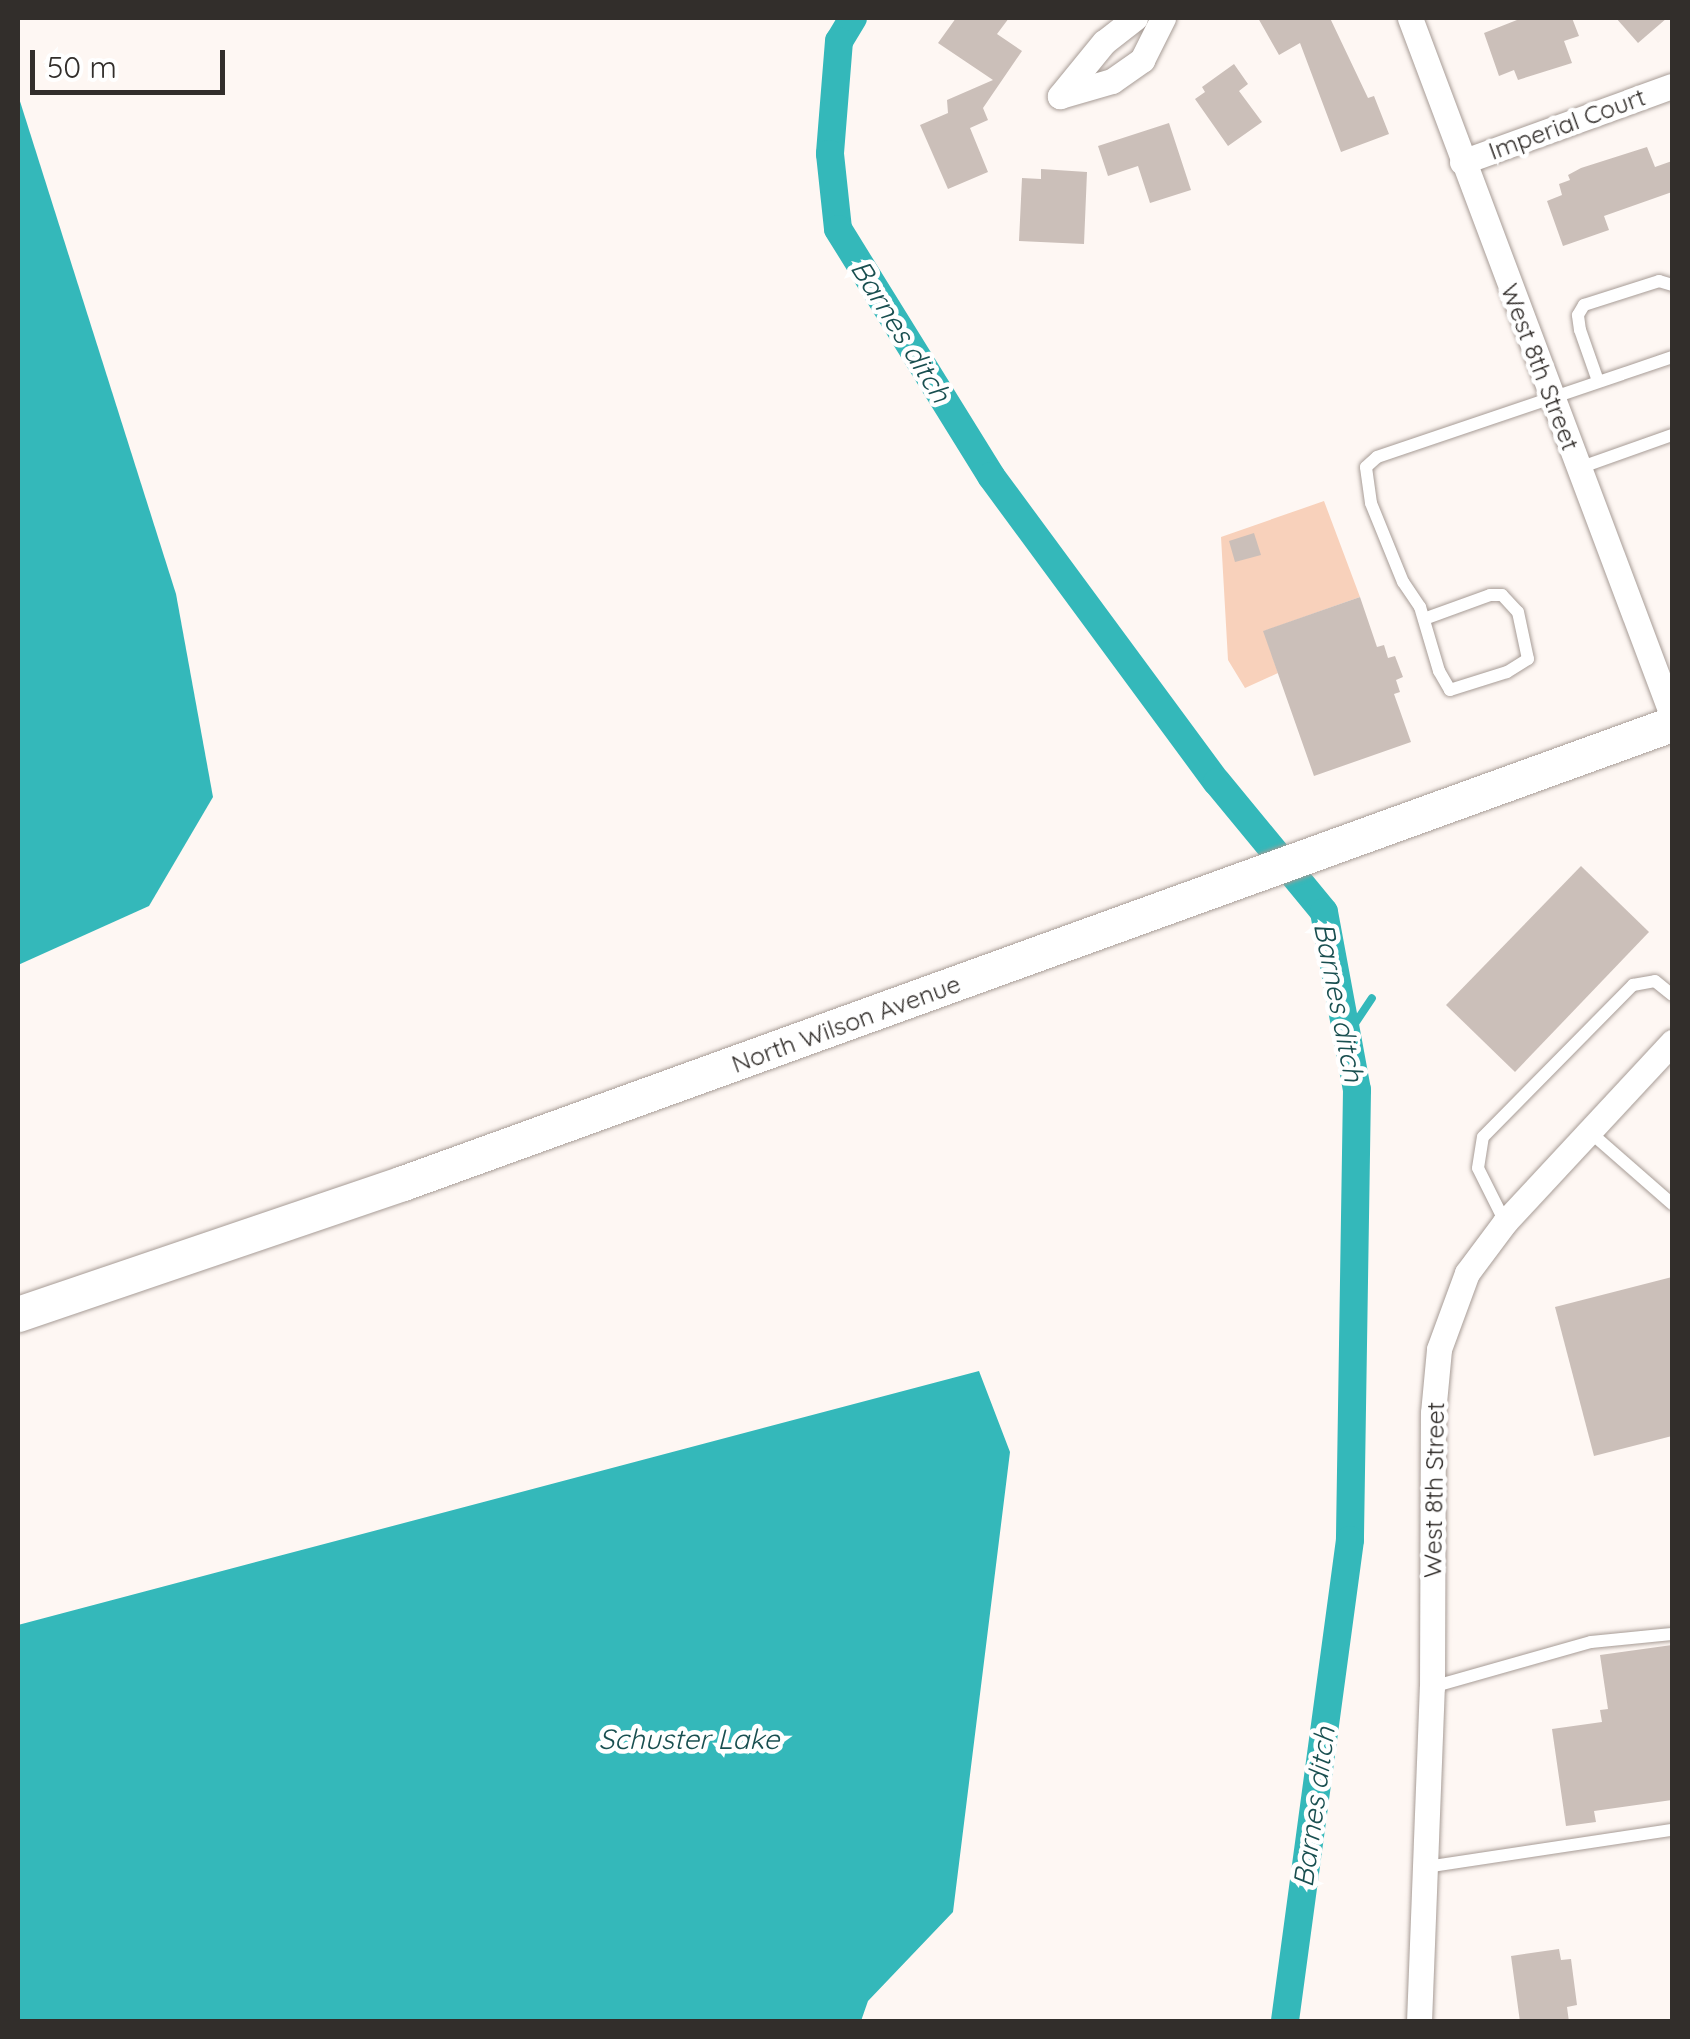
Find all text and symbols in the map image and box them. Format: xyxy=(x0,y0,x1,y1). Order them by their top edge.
scale bar xyxy=(35,30,230,92)
text: 50 m xyxy=(47,48,117,86)
street label: Imperial Court xyxy=(1484,82,1650,166)
water label: Barnes ditch xyxy=(844,254,958,408)
street label: West 8th Street xyxy=(1494,279,1586,455)
water label: Barnes ditch xyxy=(1307,920,1371,1084)
street label: North Wilson Avenue xyxy=(728,969,964,1079)
street label: West 8th Street xyxy=(1417,1402,1451,1578)
water label: Schuster Lake xyxy=(599,1722,779,1756)
water label: Barnes ditch xyxy=(1286,1725,1342,1889)

